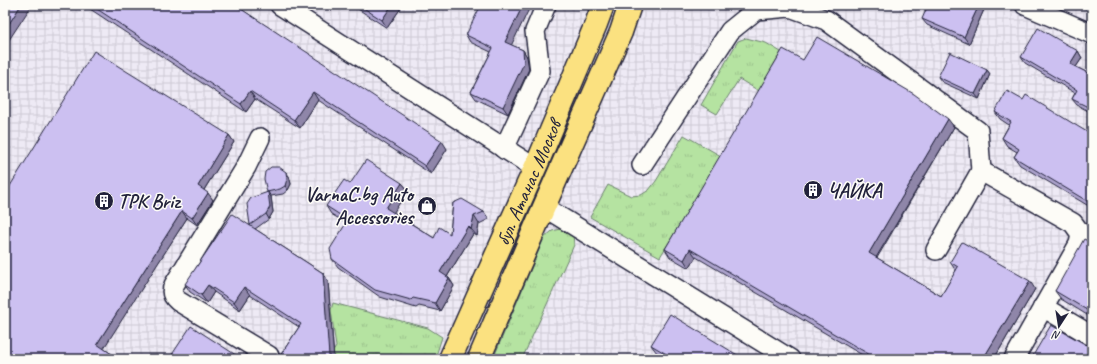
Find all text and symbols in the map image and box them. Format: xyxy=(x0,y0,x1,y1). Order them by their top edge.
street label: бул. Атанас Москов xyxy=(490,113,568,249)
place label: ЧАЙКА xyxy=(827,178,883,203)
building icon: ЧАЙКА xyxy=(802,179,824,201)
place label: VarnaC.bg Auto Accessories xyxy=(305,182,415,230)
place label: TPK Briz xyxy=(118,189,182,214)
building icon: TPK Briz xyxy=(93,190,115,212)
shop icon: VarnaC.bg Auto Accessories xyxy=(416,195,438,217)
north arrow xyxy=(1039,306,1079,346)
text: N xyxy=(1050,328,1062,343)

